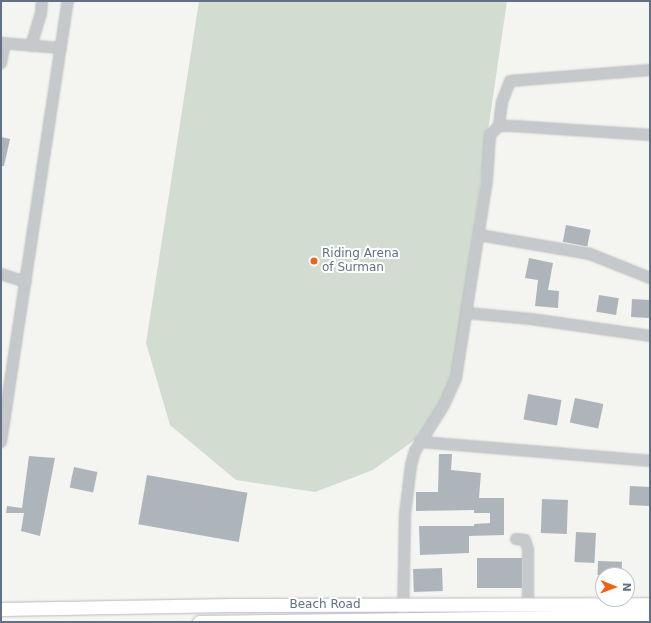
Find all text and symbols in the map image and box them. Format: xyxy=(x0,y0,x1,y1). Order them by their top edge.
place label: Riding Arena of Surman xyxy=(322,247,399,275)
marker: Riding Arena of Surman xyxy=(309,256,319,266)
north arrow xyxy=(595,567,635,607)
text: N xyxy=(620,582,633,592)
street label: Beach Road xyxy=(289,598,361,612)

